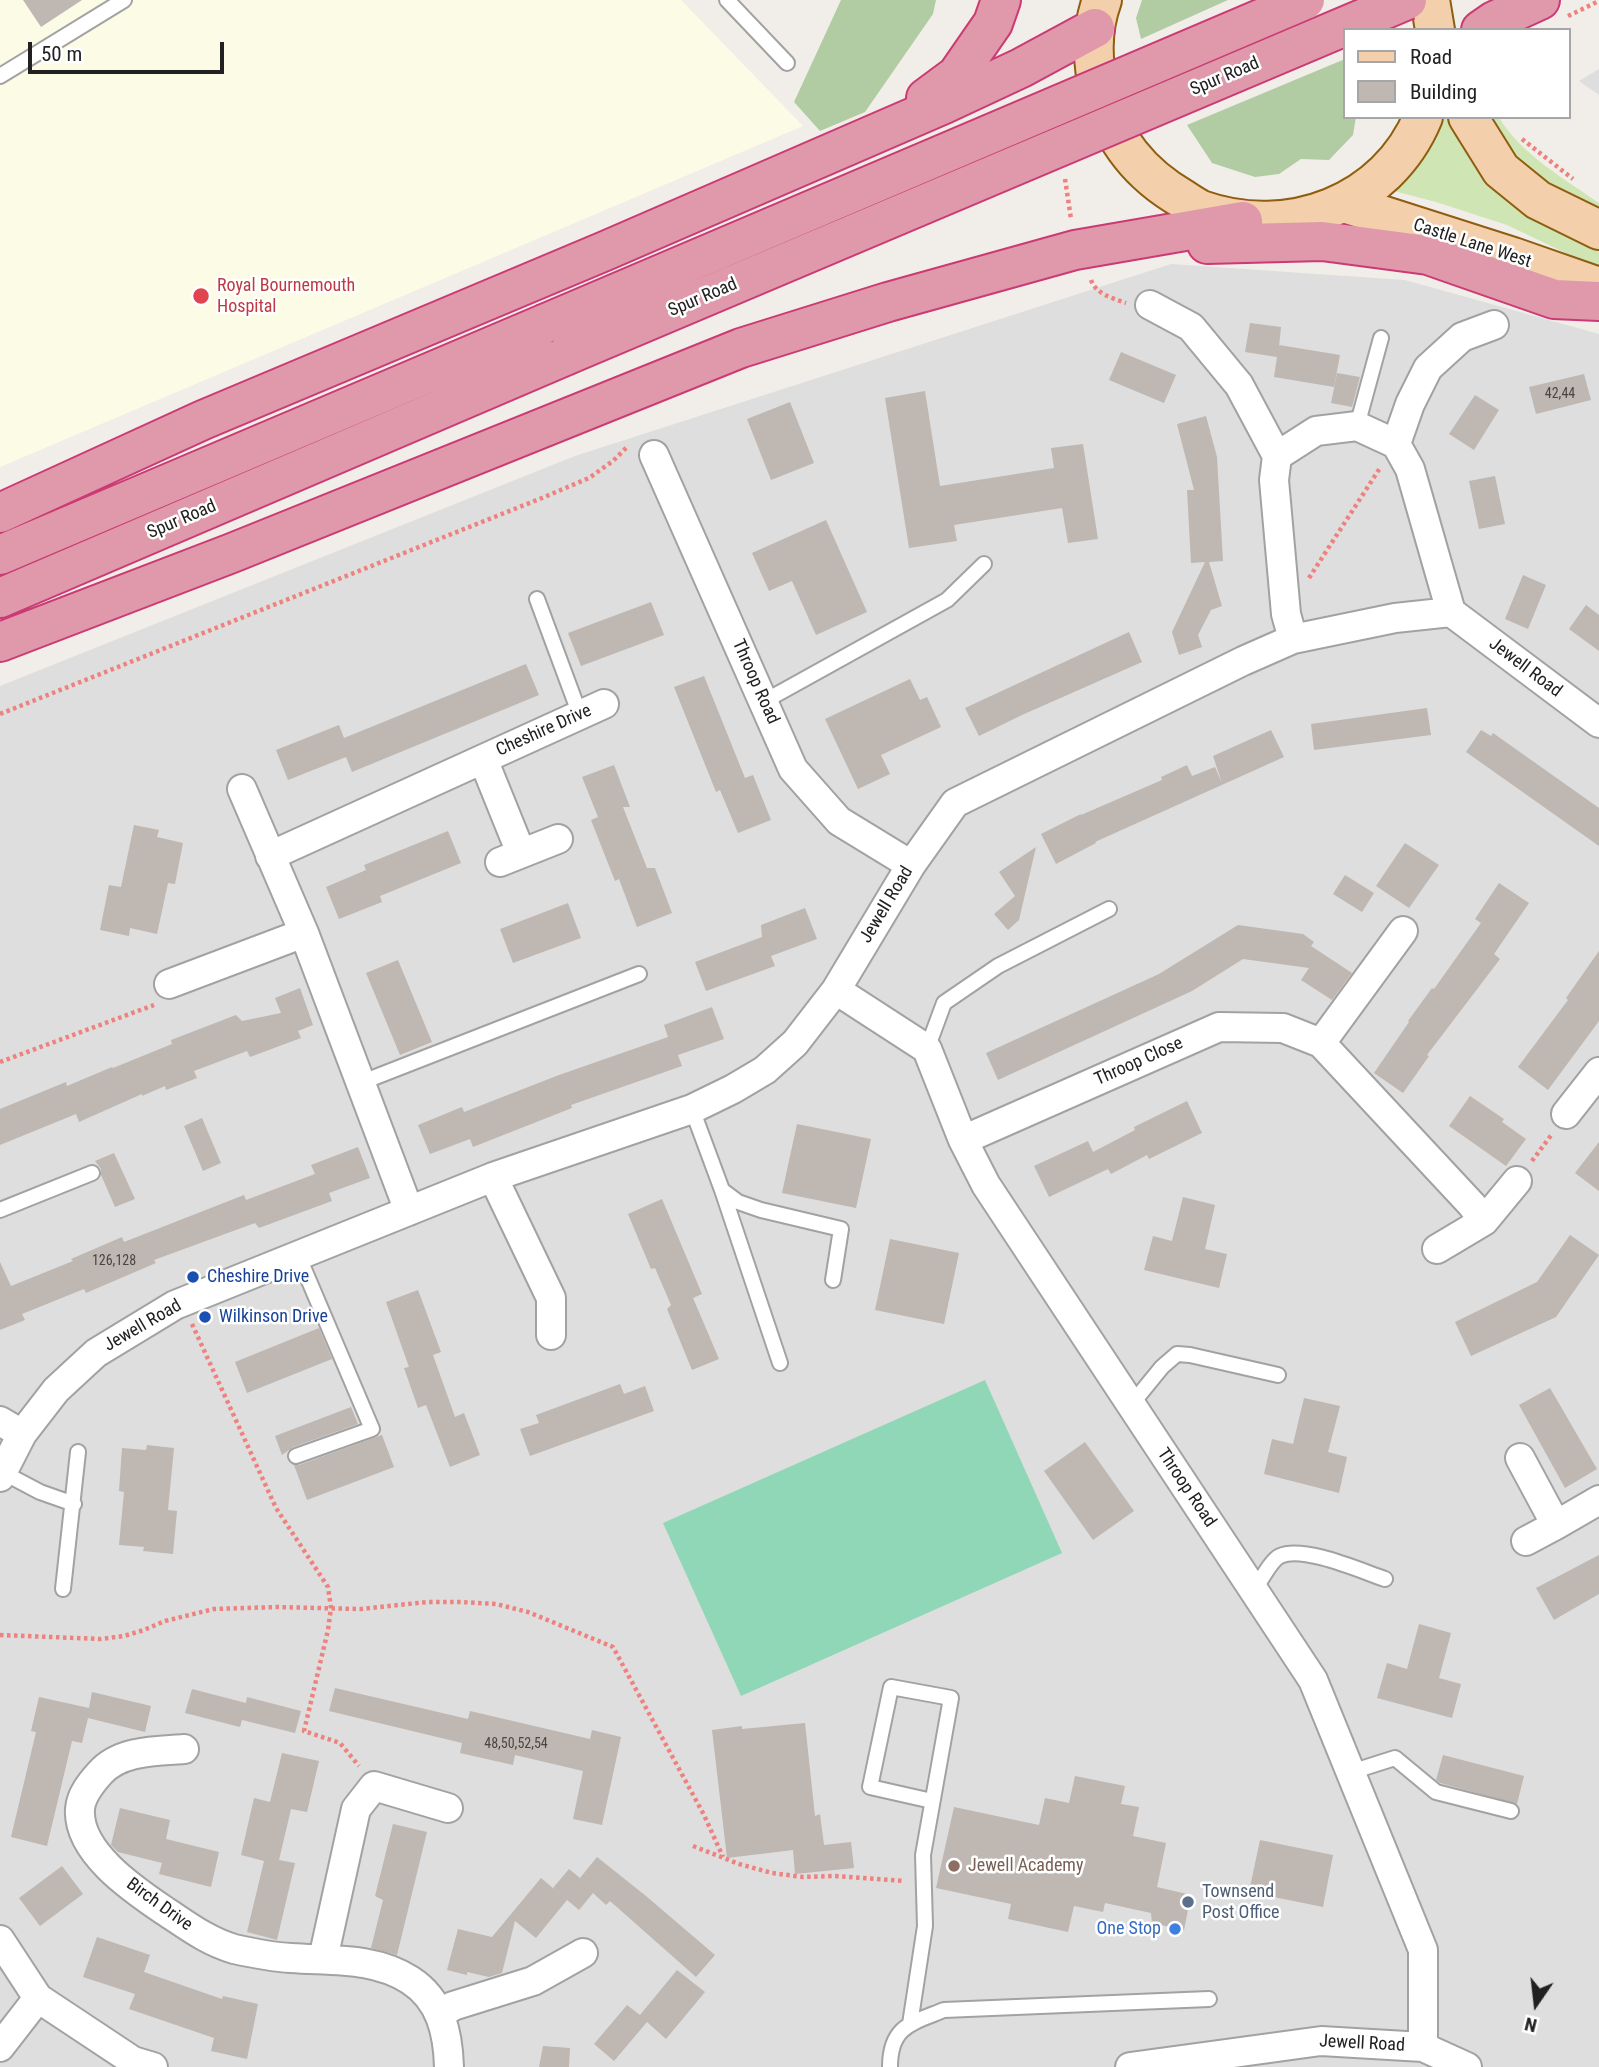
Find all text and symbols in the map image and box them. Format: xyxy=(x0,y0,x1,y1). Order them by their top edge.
scale bar xyxy=(32,28,228,72)
legend xyxy=(1344,28,1571,119)
text: 50 m xyxy=(41,42,82,66)
text: Road xyxy=(1410,45,1452,69)
street label: Spur Road xyxy=(1187,53,1263,101)
text: Building xyxy=(1410,80,1477,104)
street label: Castle Lane West xyxy=(1410,215,1534,273)
street label: Spur Road xyxy=(665,274,741,322)
place label: Royal Bournemouth Hospital xyxy=(217,275,355,318)
marker: Royal Bournemouth Hospital xyxy=(191,286,211,306)
house number: 42,44 xyxy=(1545,386,1575,402)
street label: Spur Road xyxy=(144,496,220,544)
street label: Jewell Road xyxy=(1484,634,1566,702)
street label: Throop Road xyxy=(727,636,783,728)
street label: Cheshire Drive xyxy=(493,700,595,762)
street label: Jewell Road xyxy=(856,863,918,947)
street label: Throop Close xyxy=(1091,1033,1187,1091)
house number: 126,128 xyxy=(92,1253,136,1269)
place label: Cheshire Drive xyxy=(207,1266,309,1288)
marker: Cheshire Drive xyxy=(185,1269,201,1285)
street label: Jewell Road xyxy=(100,1295,186,1357)
place label: Wilkinson Drive xyxy=(219,1306,328,1328)
marker: Wilkinson Drive xyxy=(197,1309,213,1325)
street label: Throop Road xyxy=(1152,1444,1220,1532)
house number: 48,50,52,54 xyxy=(484,1736,548,1752)
place label: Jewell Academy xyxy=(968,1855,1083,1877)
marker: Jewell Academy xyxy=(946,1858,962,1874)
street label: Birch Drive xyxy=(122,1874,196,1936)
place label: Townsend Post Office xyxy=(1202,1881,1280,1924)
marker: Townsend Post Office xyxy=(1180,1894,1196,1910)
place label: One Stop xyxy=(1096,1918,1161,1940)
marker: One Stop xyxy=(1167,1921,1183,1937)
north arrow xyxy=(1501,1969,1571,2039)
text: N xyxy=(1522,2012,1539,2037)
street label: Jewell Road xyxy=(1319,2031,1405,2057)

